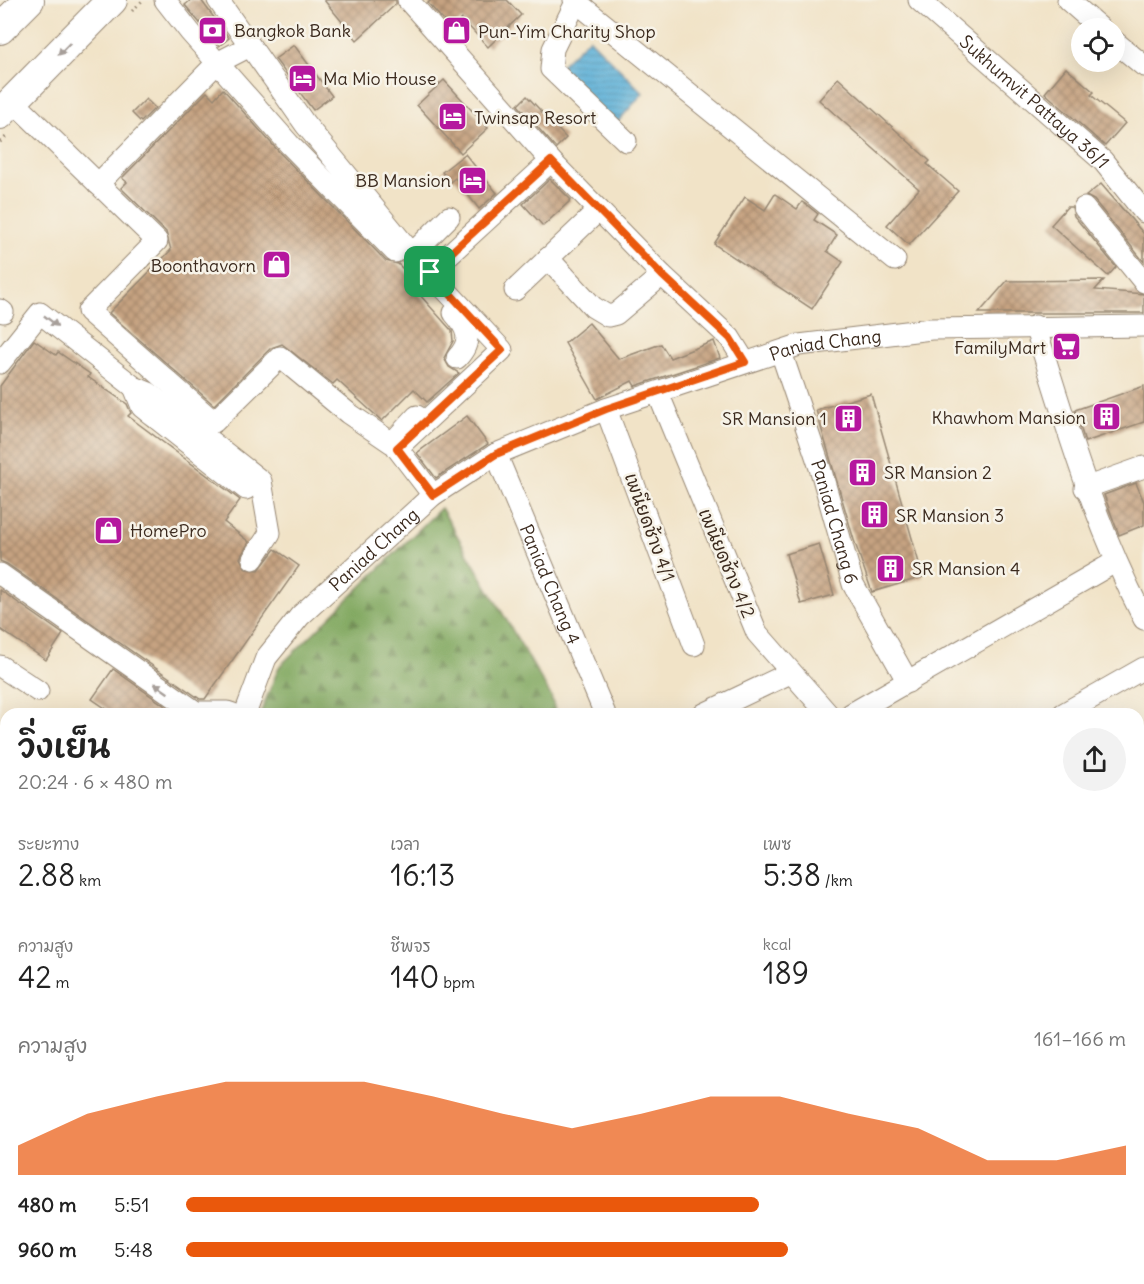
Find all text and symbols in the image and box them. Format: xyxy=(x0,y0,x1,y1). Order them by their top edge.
bank icon: Bangkok Bank xyxy=(197,14,229,46)
shop icon: Pun-Yim Charity Shop xyxy=(441,15,473,47)
map controls xyxy=(1071,18,1125,72)
button: locate xyxy=(1071,18,1125,72)
place label: Bangkok Bank xyxy=(234,19,351,42)
place label: Pun-Yim Charity Shop xyxy=(478,20,656,43)
street label: Sukhumvit Pattaya 36/1 xyxy=(955,30,1115,172)
one-way arrow xyxy=(58,41,72,55)
hotel icon: Ma Mio House xyxy=(286,62,318,94)
place label: Ma Mio House xyxy=(323,67,436,90)
hotel icon: Twinsap Resort xyxy=(437,101,469,133)
place label: Twinsap Resort xyxy=(474,106,596,129)
hotel icon: BB Mansion xyxy=(456,164,488,196)
place label: BB Mansion xyxy=(355,169,451,192)
pin xyxy=(404,246,455,297)
shop icon: Boonthavorn xyxy=(261,249,293,281)
place label: Boonthavorn xyxy=(150,254,256,277)
icon: arrive xyxy=(413,255,446,288)
one-way arrow xyxy=(43,315,58,327)
street label: Paniad Chang xyxy=(766,324,882,366)
supermarket icon: FamilyMart xyxy=(1051,331,1083,363)
place label: FamilyMart xyxy=(954,336,1046,359)
building icon: Khawhom Mansion xyxy=(1091,401,1123,433)
building icon: SR Mansion 1 xyxy=(832,402,864,434)
place label: Khawhom Mansion xyxy=(932,406,1086,429)
place label: SR Mansion 1 xyxy=(722,407,827,430)
street label: Paniad Chang 6 xyxy=(806,456,864,586)
building icon: SR Mansion 2 xyxy=(847,456,879,488)
place label: SR Mansion 2 xyxy=(884,461,992,484)
street label: เพนียดช้าง 4/1 xyxy=(620,470,680,584)
building icon: SR Mansion 3 xyxy=(859,499,891,531)
street label: Paniad Chang xyxy=(324,503,423,596)
place label: SR Mansion 3 xyxy=(896,504,1004,527)
street label: เพนียดช้าง 4/2 xyxy=(694,505,760,621)
shop icon: HomePro xyxy=(93,514,125,546)
place label: HomePro xyxy=(130,519,207,542)
street label: Paniad Chang 4 xyxy=(515,521,586,647)
building icon: SR Mansion 4 xyxy=(875,552,907,584)
place label: SR Mansion 4 xyxy=(912,557,1020,580)
one-way arrow xyxy=(154,682,170,694)
text: วิ่งเย็น xyxy=(18,725,110,767)
button: share xyxy=(1063,728,1126,791)
text: 20:24 · 6 × 480 m xyxy=(18,769,172,794)
text: ระยะทาง xyxy=(18,834,79,854)
text: เวลา xyxy=(390,834,420,854)
text: เพซ xyxy=(763,834,791,854)
text: 2.88 xyxy=(18,856,75,894)
text: 16:13 xyxy=(390,856,455,894)
text: 5:38 xyxy=(763,856,821,894)
text: km xyxy=(75,870,101,890)
text: /km xyxy=(821,870,853,890)
text: kcal xyxy=(763,934,791,954)
text: ความสูง xyxy=(18,936,73,956)
text: ชีพจร xyxy=(390,936,431,956)
text: 189 xyxy=(763,954,809,992)
text: 42 xyxy=(18,958,52,996)
text: 140 xyxy=(390,958,439,996)
text: m xyxy=(52,972,70,992)
text: bpm xyxy=(439,972,475,992)
text: 161–166 m xyxy=(1034,1026,1126,1051)
text: ความสูง xyxy=(18,1033,87,1058)
text: 480 m xyxy=(18,1192,77,1217)
text: 5:51 xyxy=(114,1192,149,1217)
text: 960 m xyxy=(18,1237,77,1262)
text: 5:48 xyxy=(114,1237,153,1262)

